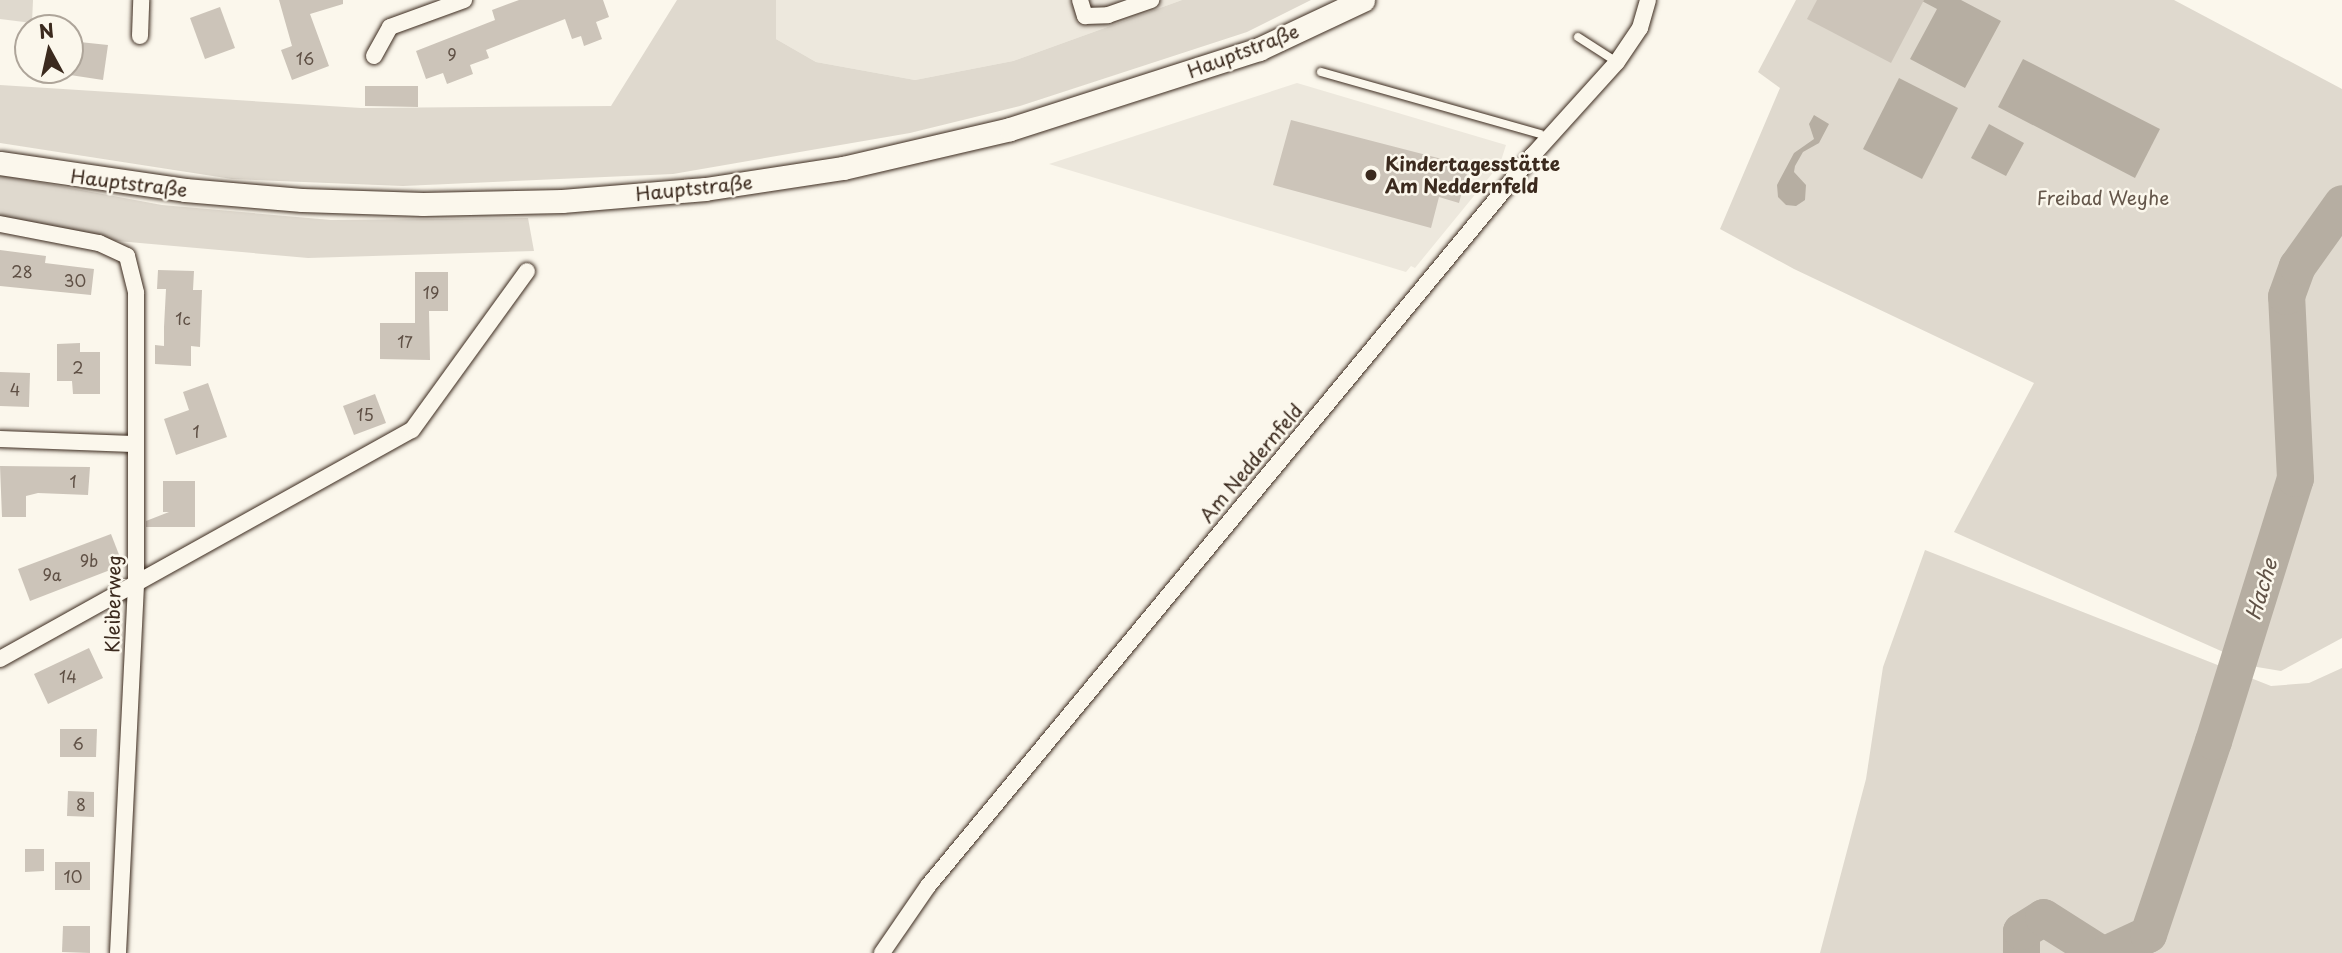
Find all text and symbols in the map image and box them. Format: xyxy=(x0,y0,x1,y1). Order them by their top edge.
north arrow xyxy=(14,14,84,84)
text: N xyxy=(37,15,56,45)
street label: Hauptstraße xyxy=(1184,19,1302,83)
house number: 9 xyxy=(447,44,457,64)
house number: 16 xyxy=(296,48,314,68)
place label: Kindertagesstätte Am Neddernfeld xyxy=(1385,153,1560,197)
street label: Hauptstraße xyxy=(69,165,189,201)
marker: Kindertagesstätte Am Neddernfeld xyxy=(1363,167,1379,183)
street label: Hauptstraße xyxy=(634,171,754,205)
park label: Freibad Weyhe xyxy=(2036,187,2170,209)
house number: 28 xyxy=(11,261,33,281)
house number: 30 xyxy=(64,270,86,290)
house number: 19 xyxy=(423,282,439,302)
house number: 1c xyxy=(175,308,191,328)
house number: 17 xyxy=(397,331,413,351)
house number: 2 xyxy=(72,357,84,377)
house number: 4 xyxy=(10,379,20,399)
street label: Am Neddernfeld xyxy=(1195,399,1307,527)
house number: 15 xyxy=(356,404,374,424)
house number: 1 xyxy=(192,421,200,441)
house number: 1 xyxy=(69,471,77,491)
house number: 9b xyxy=(80,550,98,570)
street label: Kleiberweg xyxy=(101,555,125,653)
water label: Hache xyxy=(2239,555,2281,623)
house number: 9a xyxy=(42,564,62,584)
house number: 14 xyxy=(59,666,77,686)
house number: 6 xyxy=(72,733,84,753)
house number: 8 xyxy=(76,794,86,814)
house number: 10 xyxy=(64,866,82,886)

